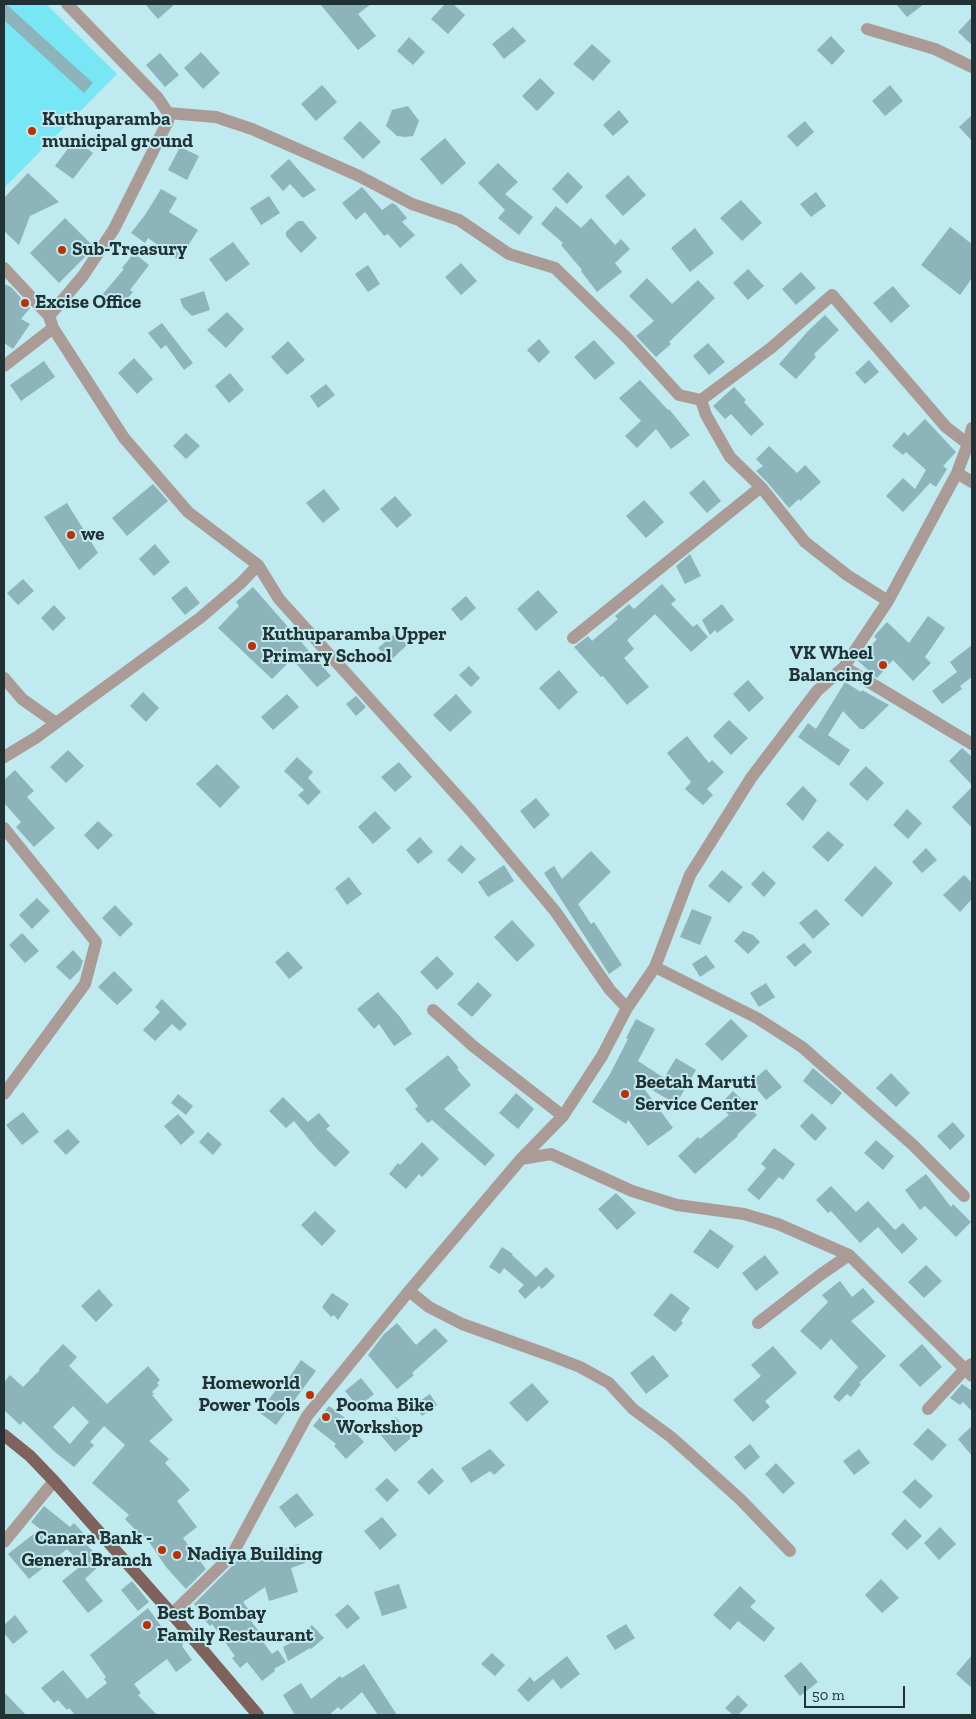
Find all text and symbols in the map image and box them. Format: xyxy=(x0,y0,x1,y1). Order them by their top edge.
place label: Kuthuparamba municipal ground xyxy=(42,109,193,153)
marker: Kuthuparamba municipal ground xyxy=(26,125,38,137)
place label: Sub-Treasury xyxy=(72,239,187,261)
marker: Sub-Treasury xyxy=(56,244,68,256)
place label: Excise Office xyxy=(35,292,141,314)
marker: Excise Office xyxy=(19,297,31,309)
place label: we xyxy=(81,524,104,546)
marker: we xyxy=(65,529,77,541)
place label: Kuthuparamba Upper Primary School xyxy=(262,624,447,668)
marker: Kuthuparamba Upper Primary School xyxy=(246,640,258,652)
place label: VK Wheel Balancing xyxy=(789,643,873,687)
marker: VK Wheel Balancing xyxy=(877,659,889,671)
place label: Beetah Maruti Service Center xyxy=(635,1072,758,1116)
marker: Beetah Maruti Service Center xyxy=(619,1088,631,1100)
place label: Homeworld Power Tools xyxy=(198,1373,300,1417)
marker: Homeworld Power Tools xyxy=(304,1389,316,1401)
place label: Pooma Bike Workshop xyxy=(336,1395,434,1439)
marker: Pooma Bike Workshop xyxy=(320,1411,332,1423)
place label: Canara Bank - General Branch xyxy=(21,1528,152,1572)
marker: Canara Bank - General Branch xyxy=(156,1544,168,1556)
place label: Nadiya Building xyxy=(187,1544,323,1566)
marker: Nadiya Building xyxy=(171,1549,183,1561)
place label: Best Bombay Family Restaurant xyxy=(157,1603,313,1647)
marker: Best Bombay Family Restaurant xyxy=(141,1619,153,1631)
scale bar xyxy=(806,1676,907,1708)
text: 50 m xyxy=(812,1686,845,1704)

